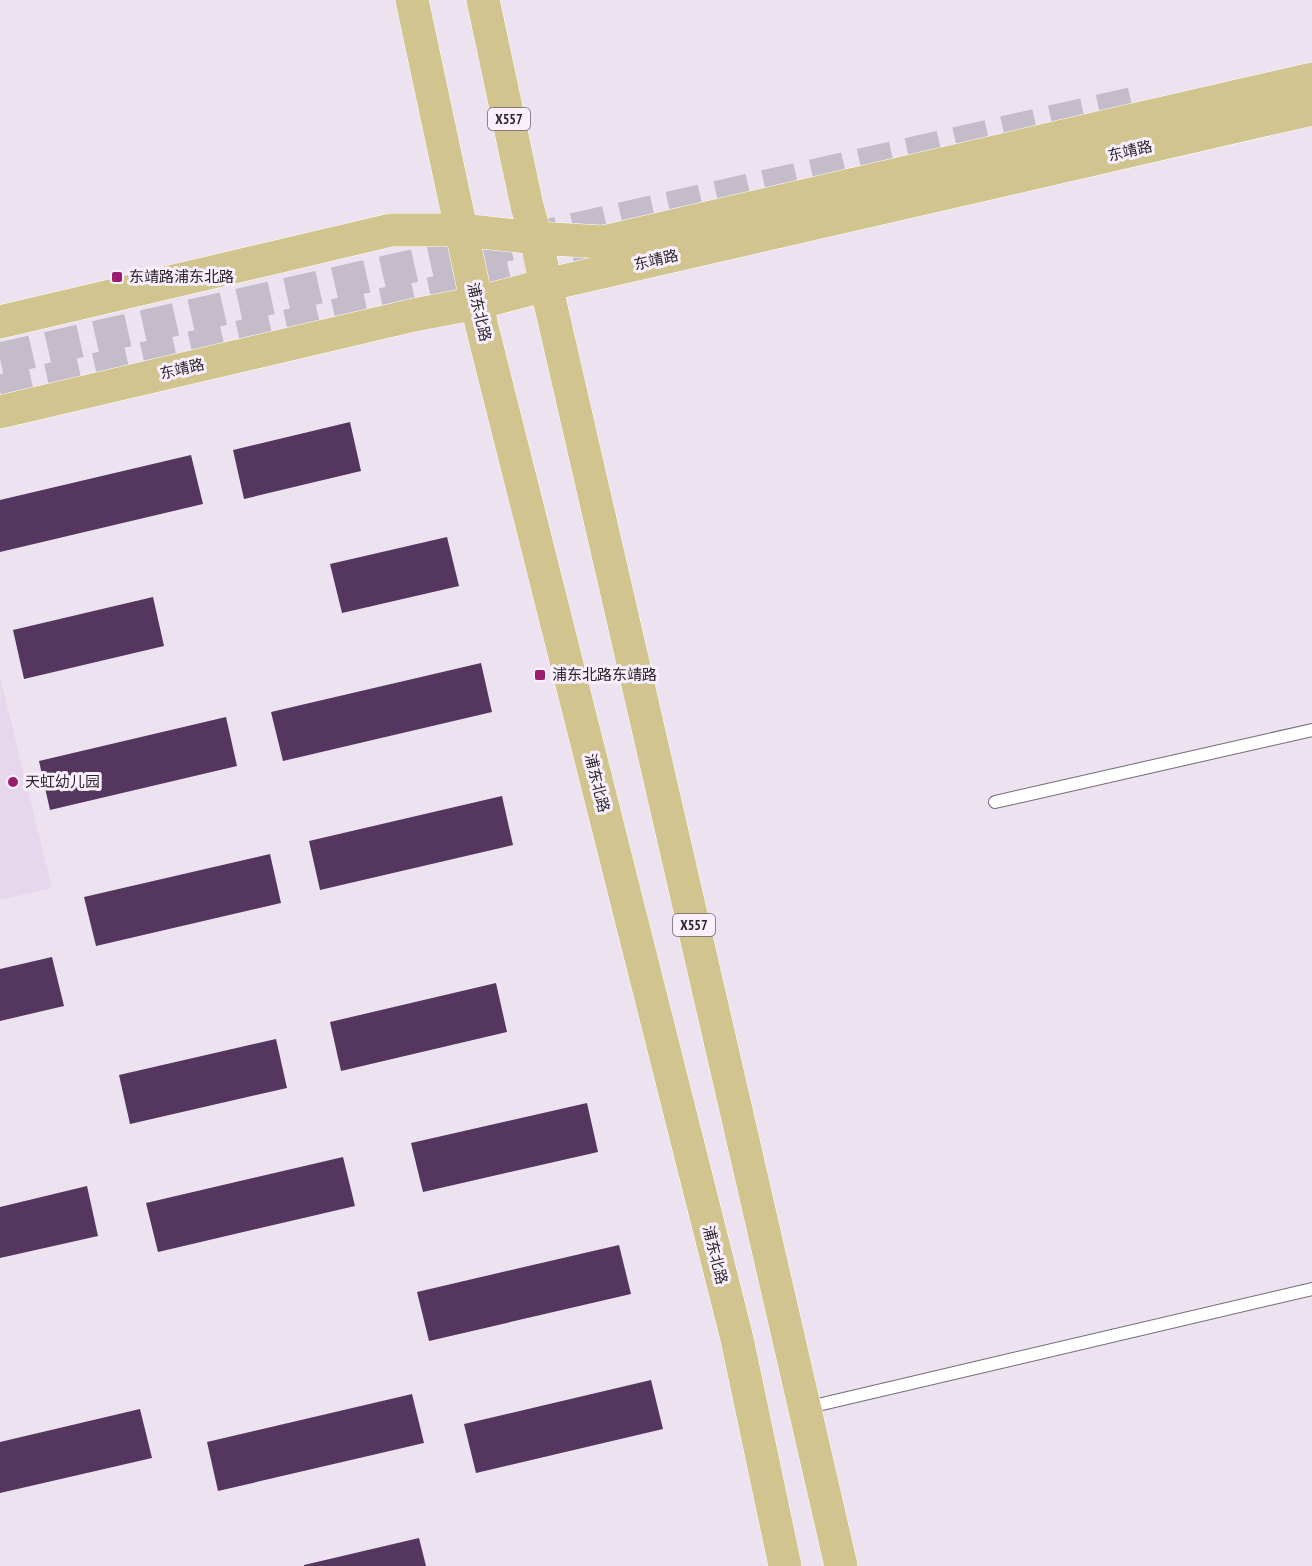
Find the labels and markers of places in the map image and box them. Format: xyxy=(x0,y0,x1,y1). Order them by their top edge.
place label: 东靖路浦东北路 xyxy=(129,267,234,286)
marker: 东靖路浦东北路 xyxy=(110,270,124,284)
place label: 浦东北路东靖路 xyxy=(552,665,657,684)
marker: 浦东北路东靖路 xyxy=(533,668,547,682)
place label: 天虹幼儿园 xyxy=(25,772,100,791)
marker: 天虹幼儿园 xyxy=(6,775,20,789)

